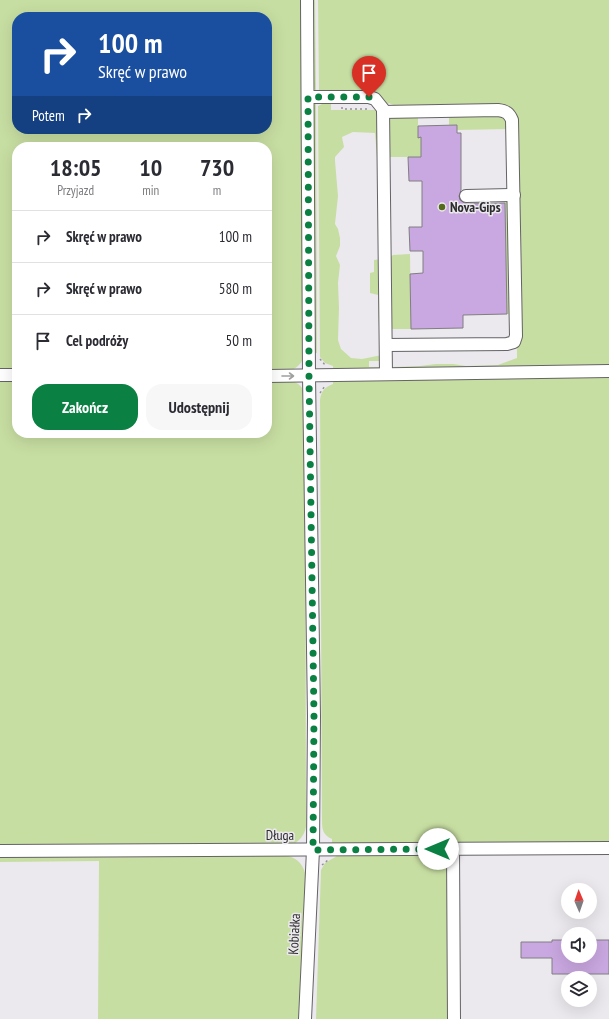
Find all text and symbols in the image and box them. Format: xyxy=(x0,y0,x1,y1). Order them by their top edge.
text: 100 m xyxy=(98,24,162,61)
icon: right xyxy=(32,28,84,80)
pin xyxy=(352,56,386,97)
text: Skręć w prawo xyxy=(98,60,187,83)
icon: arrive xyxy=(358,62,380,84)
icon: right xyxy=(73,104,95,126)
text: Potem xyxy=(32,106,65,125)
text: 18:05 xyxy=(50,152,102,183)
text: 10 xyxy=(139,152,162,183)
text: 730 xyxy=(200,152,234,183)
text: Przyjazd xyxy=(57,182,94,199)
text: min xyxy=(142,182,159,199)
text: m xyxy=(213,182,221,199)
place label: Nova-Gips xyxy=(450,198,501,216)
marker: Nova-Gips xyxy=(437,202,447,212)
icon: right xyxy=(32,226,54,248)
text: Skręć w prawo xyxy=(66,227,142,246)
text: 100 m xyxy=(219,227,252,246)
icon: right xyxy=(32,278,54,300)
text: Skręć w prawo xyxy=(66,279,142,298)
text: 580 m xyxy=(219,279,252,298)
icon: arrive xyxy=(32,330,54,352)
text: Cel podróży xyxy=(66,331,128,350)
text: 50 m xyxy=(226,331,252,350)
one-way arrow xyxy=(281,372,294,380)
button: Zakończ xyxy=(32,384,138,430)
button: Udostępnij xyxy=(146,384,252,430)
street label: Długa xyxy=(266,826,294,844)
position arrow xyxy=(417,828,459,870)
north arrow xyxy=(561,883,597,919)
map controls xyxy=(561,883,597,1007)
street label: Kobiałka xyxy=(284,913,304,955)
button: sound xyxy=(561,927,597,963)
button: layers xyxy=(561,971,597,1007)

